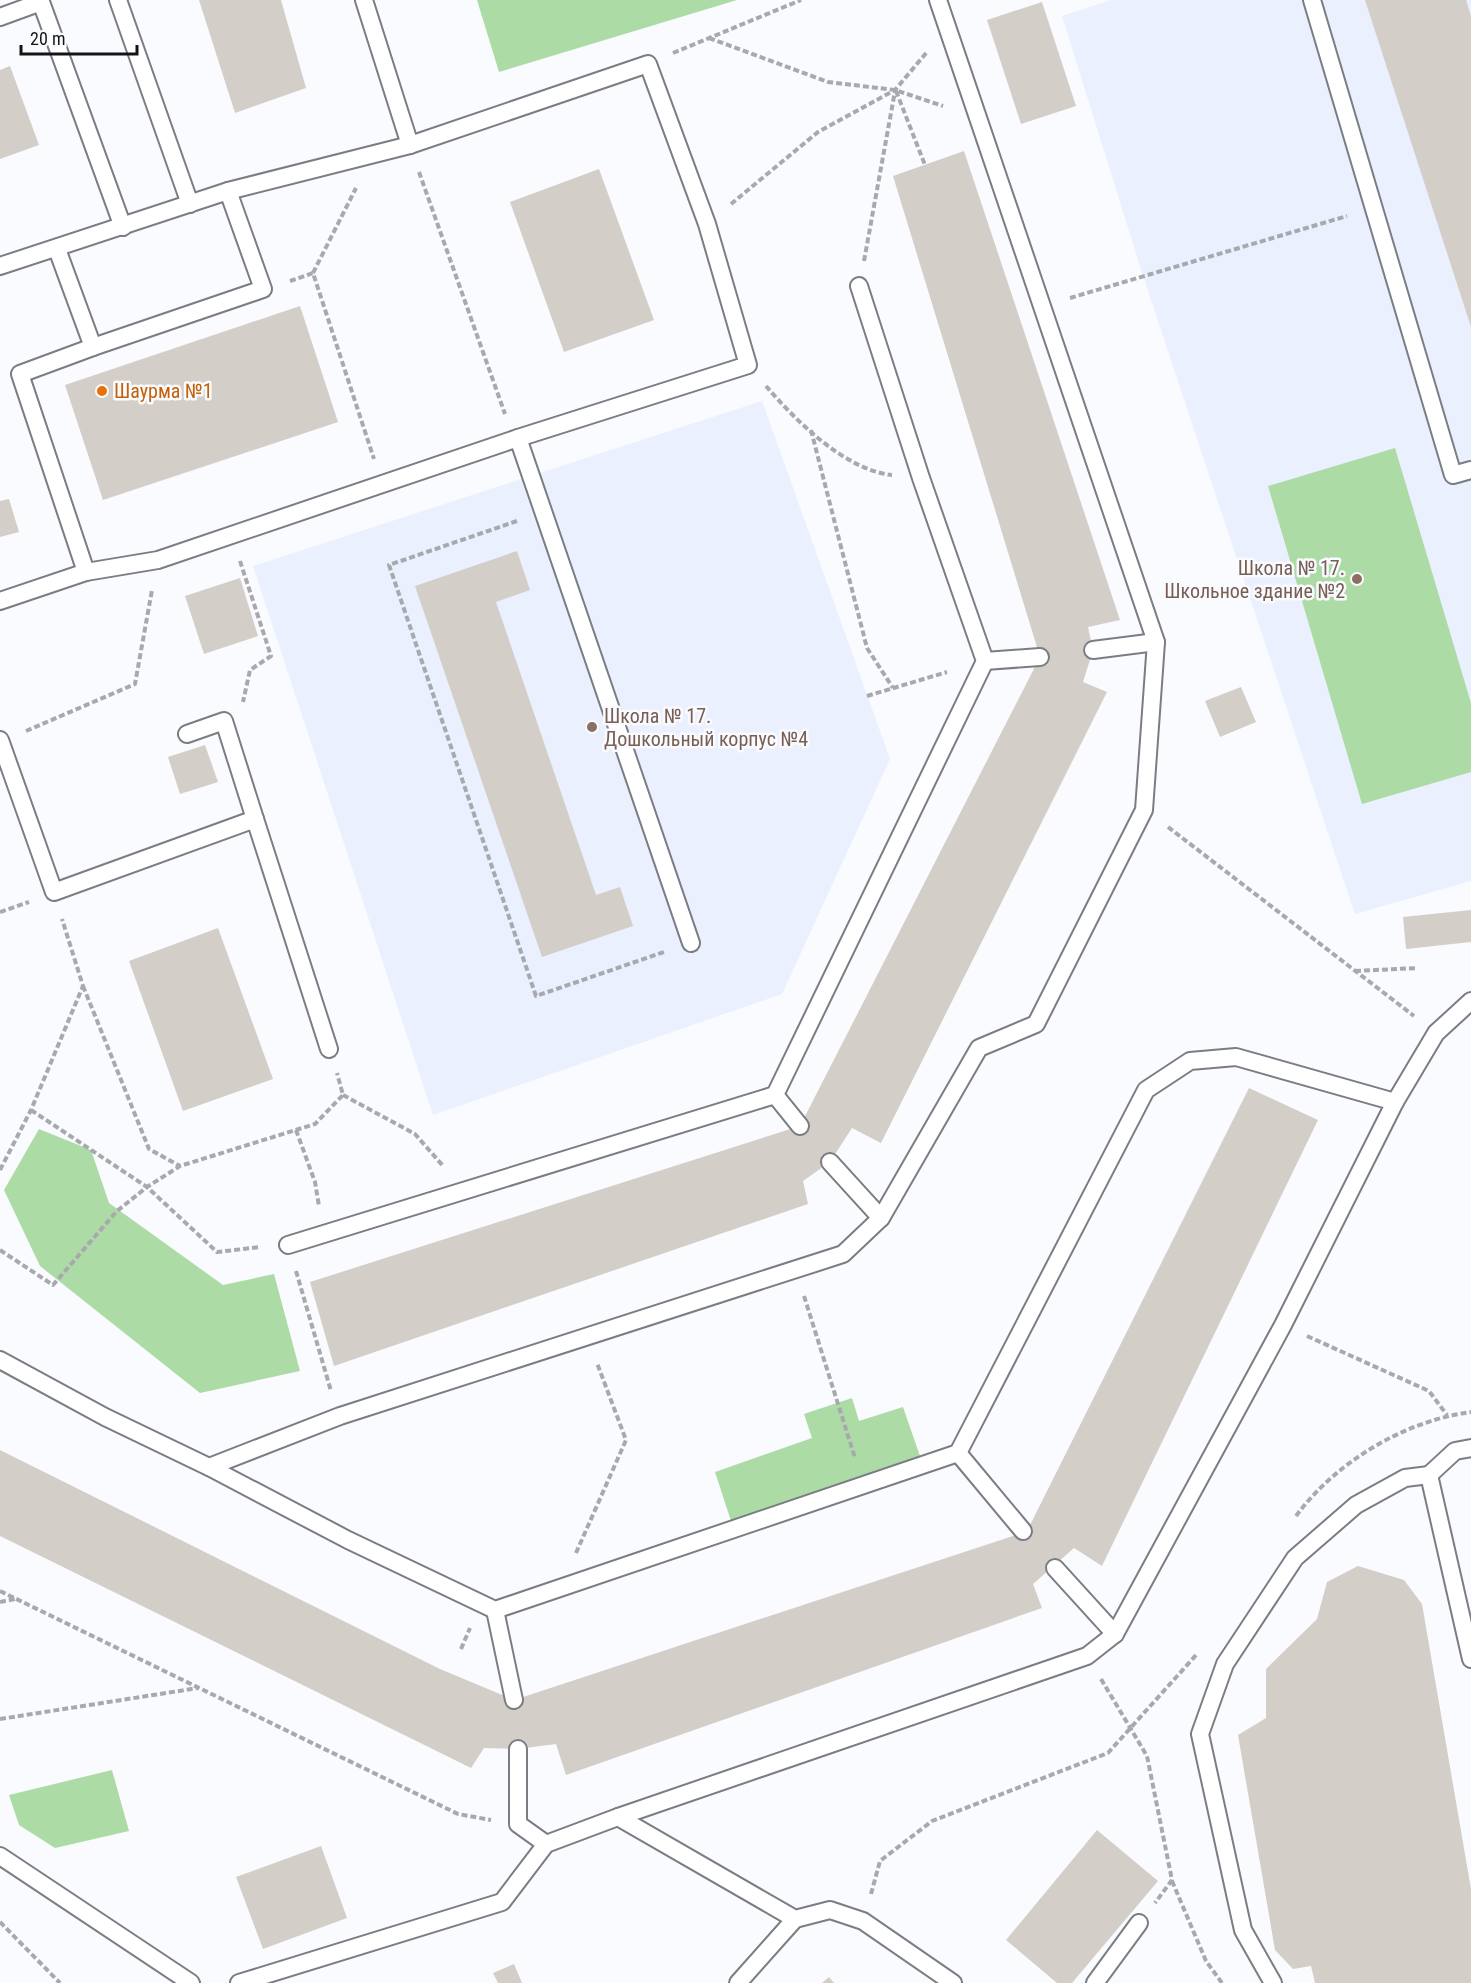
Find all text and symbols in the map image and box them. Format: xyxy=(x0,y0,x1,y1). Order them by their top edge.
scale bar xyxy=(21,18,136,56)
text: 20 m xyxy=(30,28,65,49)
place label: Шаурма №1 xyxy=(114,379,213,403)
marker: Шаурма №1 xyxy=(95,384,109,398)
place label: Школа № 17. Школьное здание №2 xyxy=(1164,556,1345,603)
marker: Школа № 17. Школьное здание №2 xyxy=(1350,572,1364,586)
place label: Школа № 17. Дошкольный корпус №4 xyxy=(604,704,808,751)
marker: Школа № 17. Дошкольный корпус №4 xyxy=(585,720,599,734)

